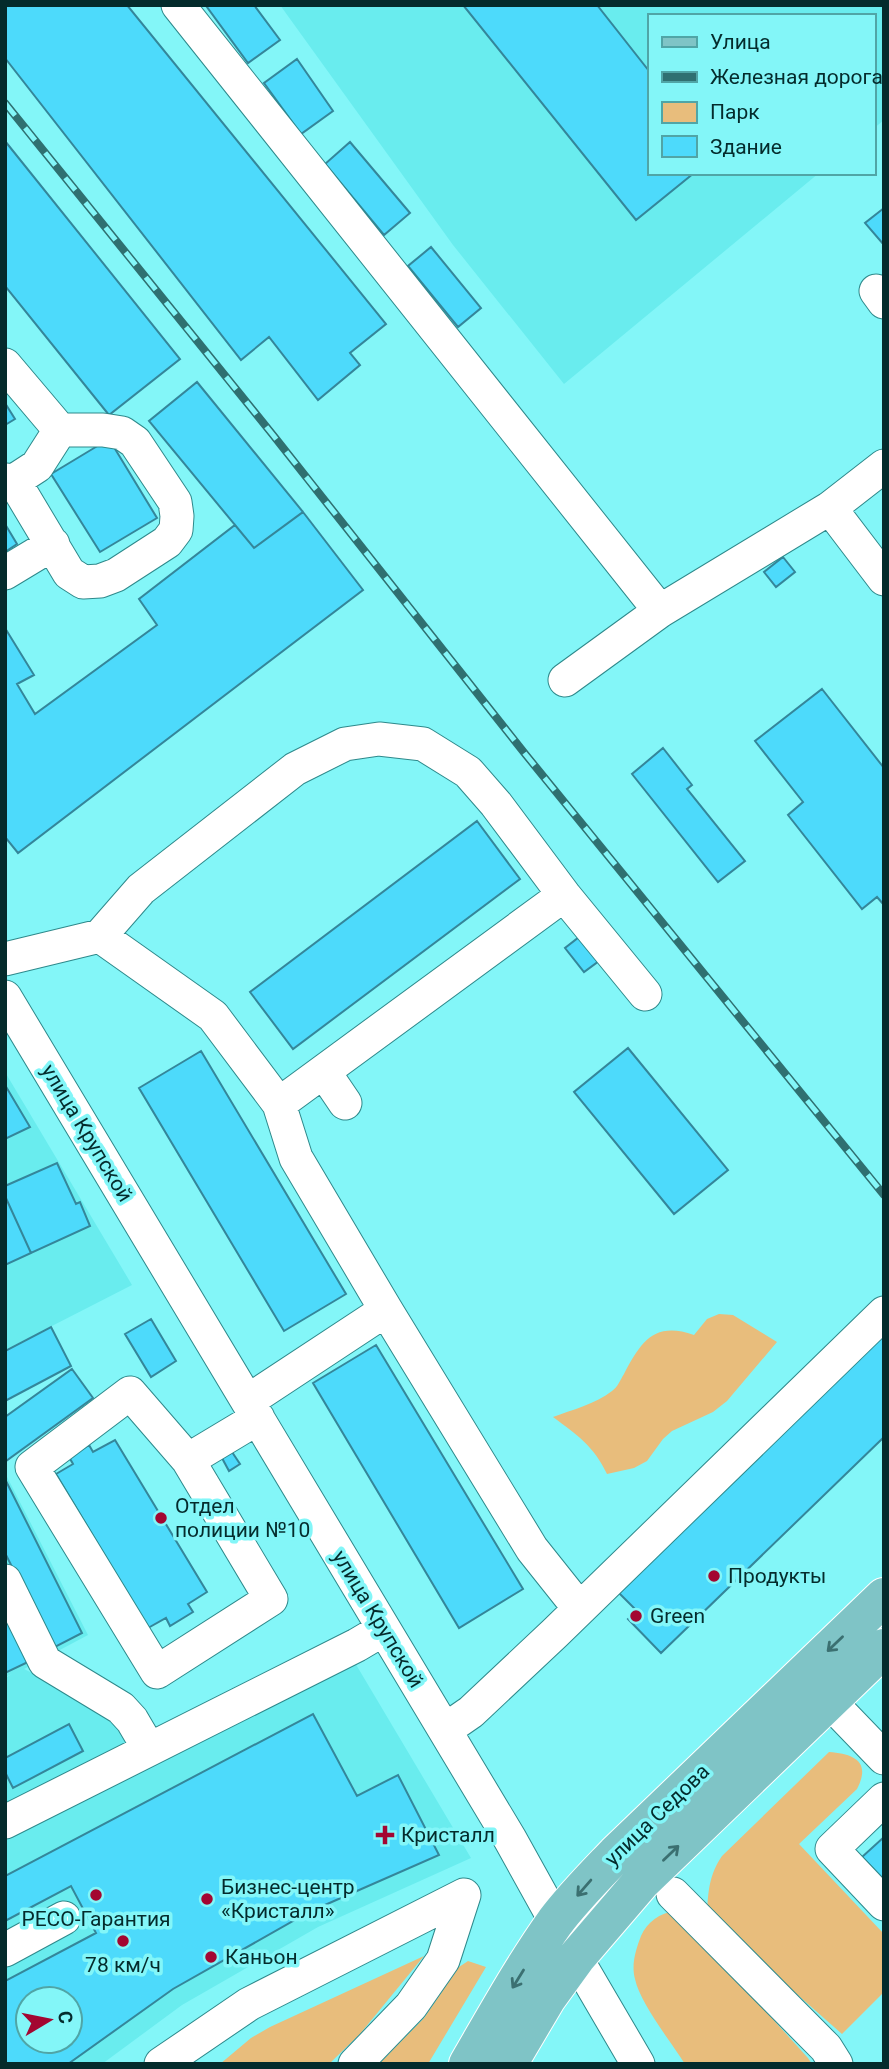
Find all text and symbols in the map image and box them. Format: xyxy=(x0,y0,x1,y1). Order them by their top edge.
legend xyxy=(648,14,875,175)
text: Улица xyxy=(710,30,771,54)
text: Железная дорога xyxy=(710,65,883,89)
text: Парк xyxy=(710,100,760,124)
text: Здание xyxy=(710,135,782,159)
street label: улица Крупской xyxy=(37,1060,137,1206)
place label: Отдел полиции №10 xyxy=(175,1494,310,1542)
marker: Отдел полиции №10 xyxy=(153,1510,169,1526)
street label: улица Крупской xyxy=(328,1546,428,1692)
place label: Продукты xyxy=(728,1564,826,1588)
marker: Продукты xyxy=(706,1568,722,1584)
place label: Green xyxy=(650,1604,705,1628)
marker: Green xyxy=(628,1608,644,1624)
one-way arrow xyxy=(827,1636,844,1653)
street label: улица Седова xyxy=(600,1759,714,1871)
place label: Кристалл xyxy=(401,1823,495,1847)
marker: Кристалл xyxy=(375,1825,395,1845)
one-way arrow xyxy=(662,1845,679,1862)
place label: Бизнес-центр «Кристалл» xyxy=(221,1875,355,1923)
one-way arrow xyxy=(576,1879,592,1897)
marker: РЕСО-Гарантия xyxy=(88,1887,104,1903)
marker: Бизнес-центр «Кристалл» xyxy=(199,1891,215,1907)
place label: РЕСО-Гарантия xyxy=(21,1907,171,1931)
marker: 78 км/ч xyxy=(115,1933,131,1949)
place label: Каньон xyxy=(225,1945,298,1969)
marker: Каньон xyxy=(203,1949,219,1965)
place label: 78 км/ч xyxy=(85,1953,161,1977)
one-way arrow xyxy=(511,1969,525,1989)
north arrow xyxy=(14,1985,84,2055)
text: С xyxy=(53,2009,78,2025)

